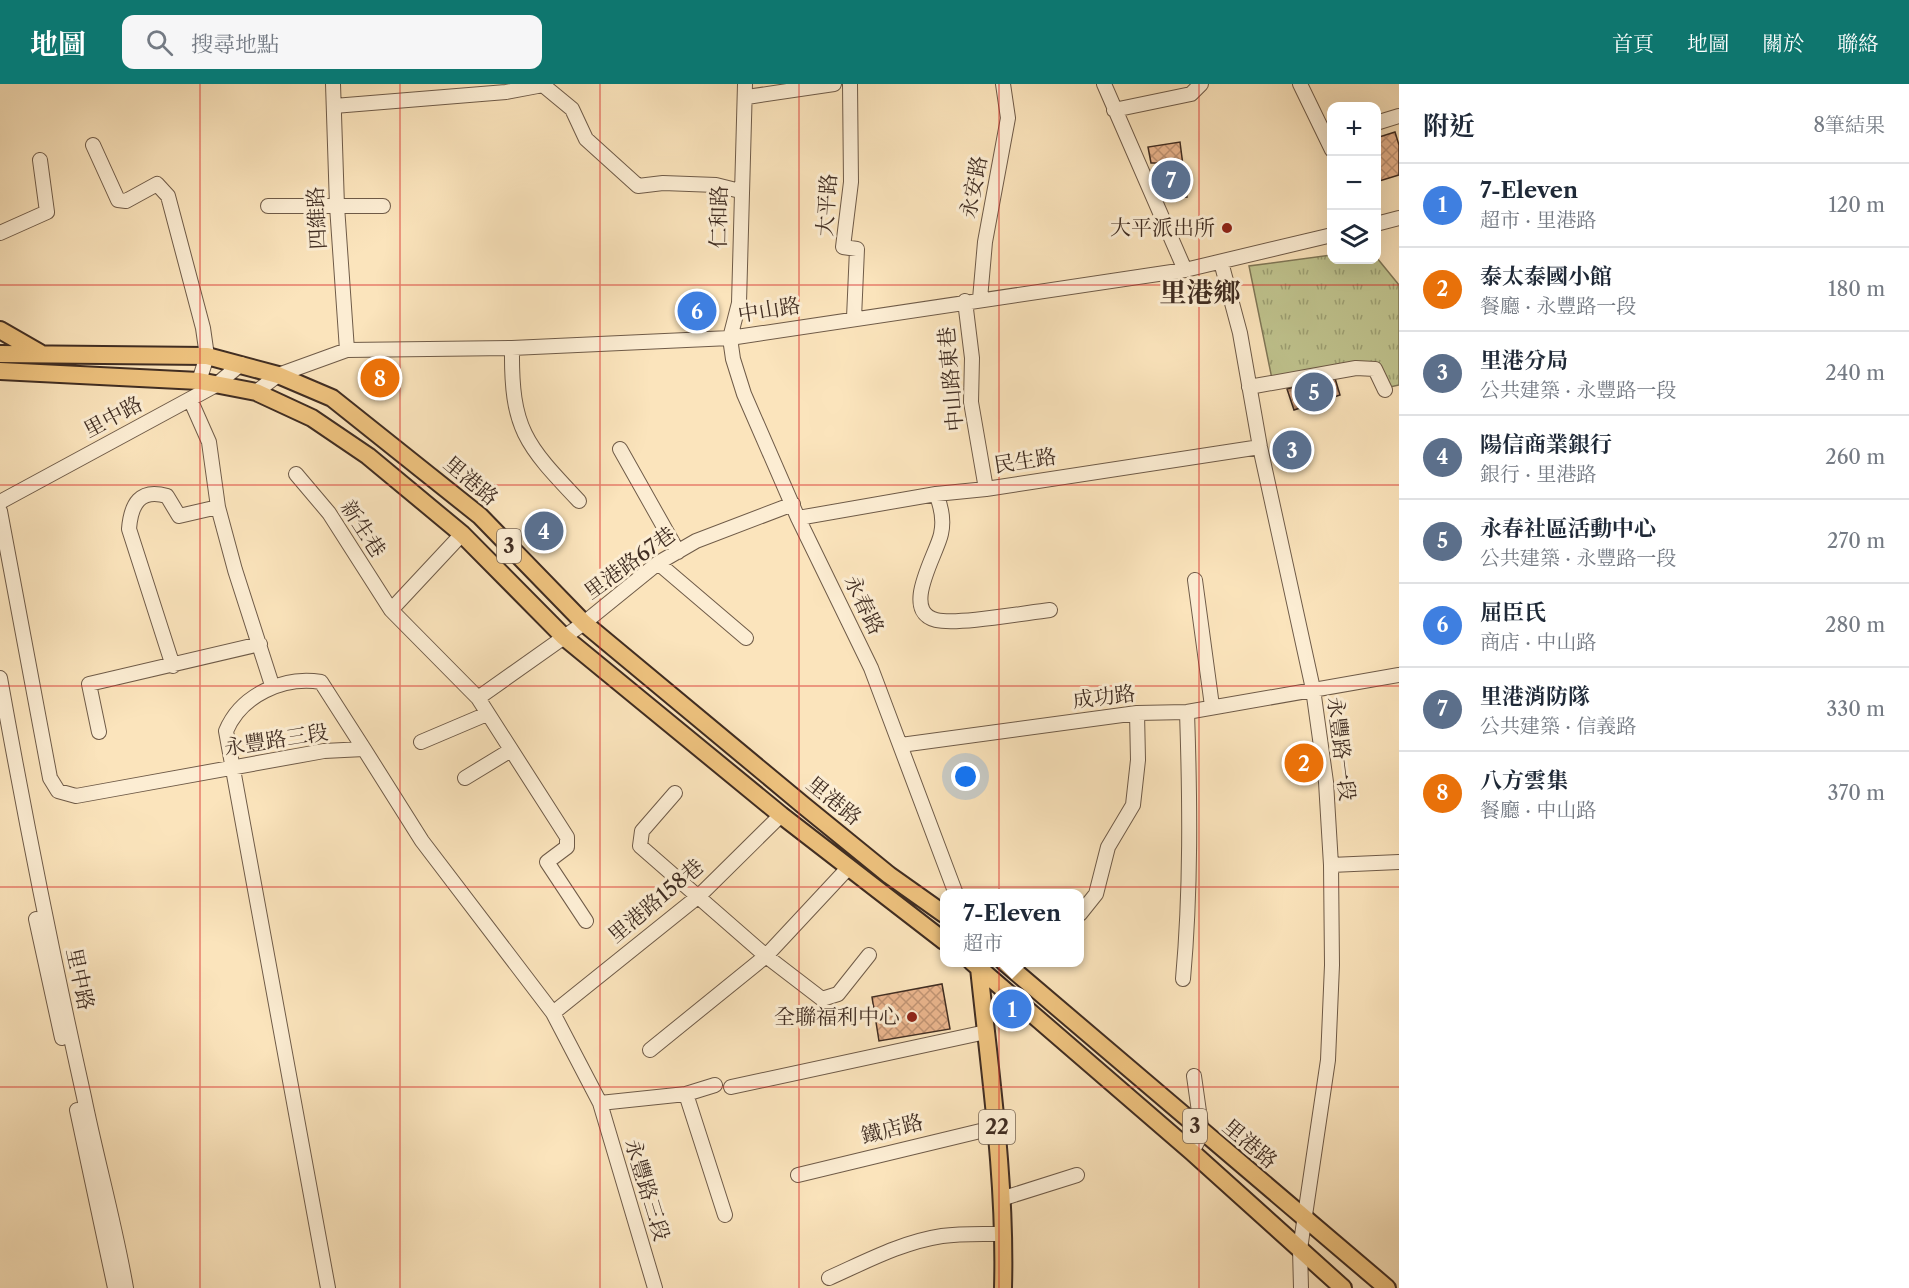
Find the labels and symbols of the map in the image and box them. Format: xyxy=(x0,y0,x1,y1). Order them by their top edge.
street label: 永安路 xyxy=(955,154,992,220)
pin: 7 xyxy=(1152,158,1190,202)
street label: 大平路 xyxy=(812,173,841,237)
street label: 仁和路 xyxy=(705,185,732,249)
street label: 四維路 xyxy=(302,186,331,250)
place label: 大平派出所 xyxy=(1110,215,1215,240)
marker: 大平派出所 xyxy=(1220,221,1234,235)
district label: 里港鄉 xyxy=(1160,276,1241,309)
pin: 6 xyxy=(678,288,716,334)
street label: 中山路 xyxy=(736,292,802,327)
street label: 中山路東巷 xyxy=(933,326,968,432)
pin: 8 xyxy=(360,356,400,400)
pin: 5 xyxy=(1294,370,1334,414)
street label: 里中路 xyxy=(79,391,146,442)
pin: 3 xyxy=(1272,428,1312,472)
street label: 民生路 xyxy=(992,443,1058,478)
street label: 里港路 xyxy=(439,451,503,510)
street label: 新生巷 xyxy=(336,496,391,562)
pin: 4 xyxy=(524,508,564,554)
street label: 里港路67巷 xyxy=(579,521,680,604)
road number: 3 xyxy=(497,529,521,563)
street label: 永春路 xyxy=(839,571,889,639)
street label: 成功路 xyxy=(1071,680,1137,713)
street label: 永豐路一段 xyxy=(1323,695,1360,803)
street label: 永豐路三段 xyxy=(222,719,330,760)
pin: 2 xyxy=(1284,740,1324,786)
your location xyxy=(951,762,980,791)
street label: 里港路 xyxy=(802,771,867,830)
street label: 里港路158巷 xyxy=(603,854,708,948)
street label: 里中路 xyxy=(62,945,99,1012)
pin: 1 xyxy=(992,986,1032,1032)
place label: 全聯福利中心 xyxy=(774,1004,900,1029)
marker: 全聯福利中心 xyxy=(905,1010,919,1024)
street label: 鐵店路 xyxy=(858,1109,925,1148)
road number: 3 xyxy=(1183,1109,1207,1143)
road number: 22 xyxy=(979,1110,1015,1144)
street label: 里港路 xyxy=(1218,1114,1282,1173)
street label: 永豐路三段 xyxy=(620,1136,675,1244)

